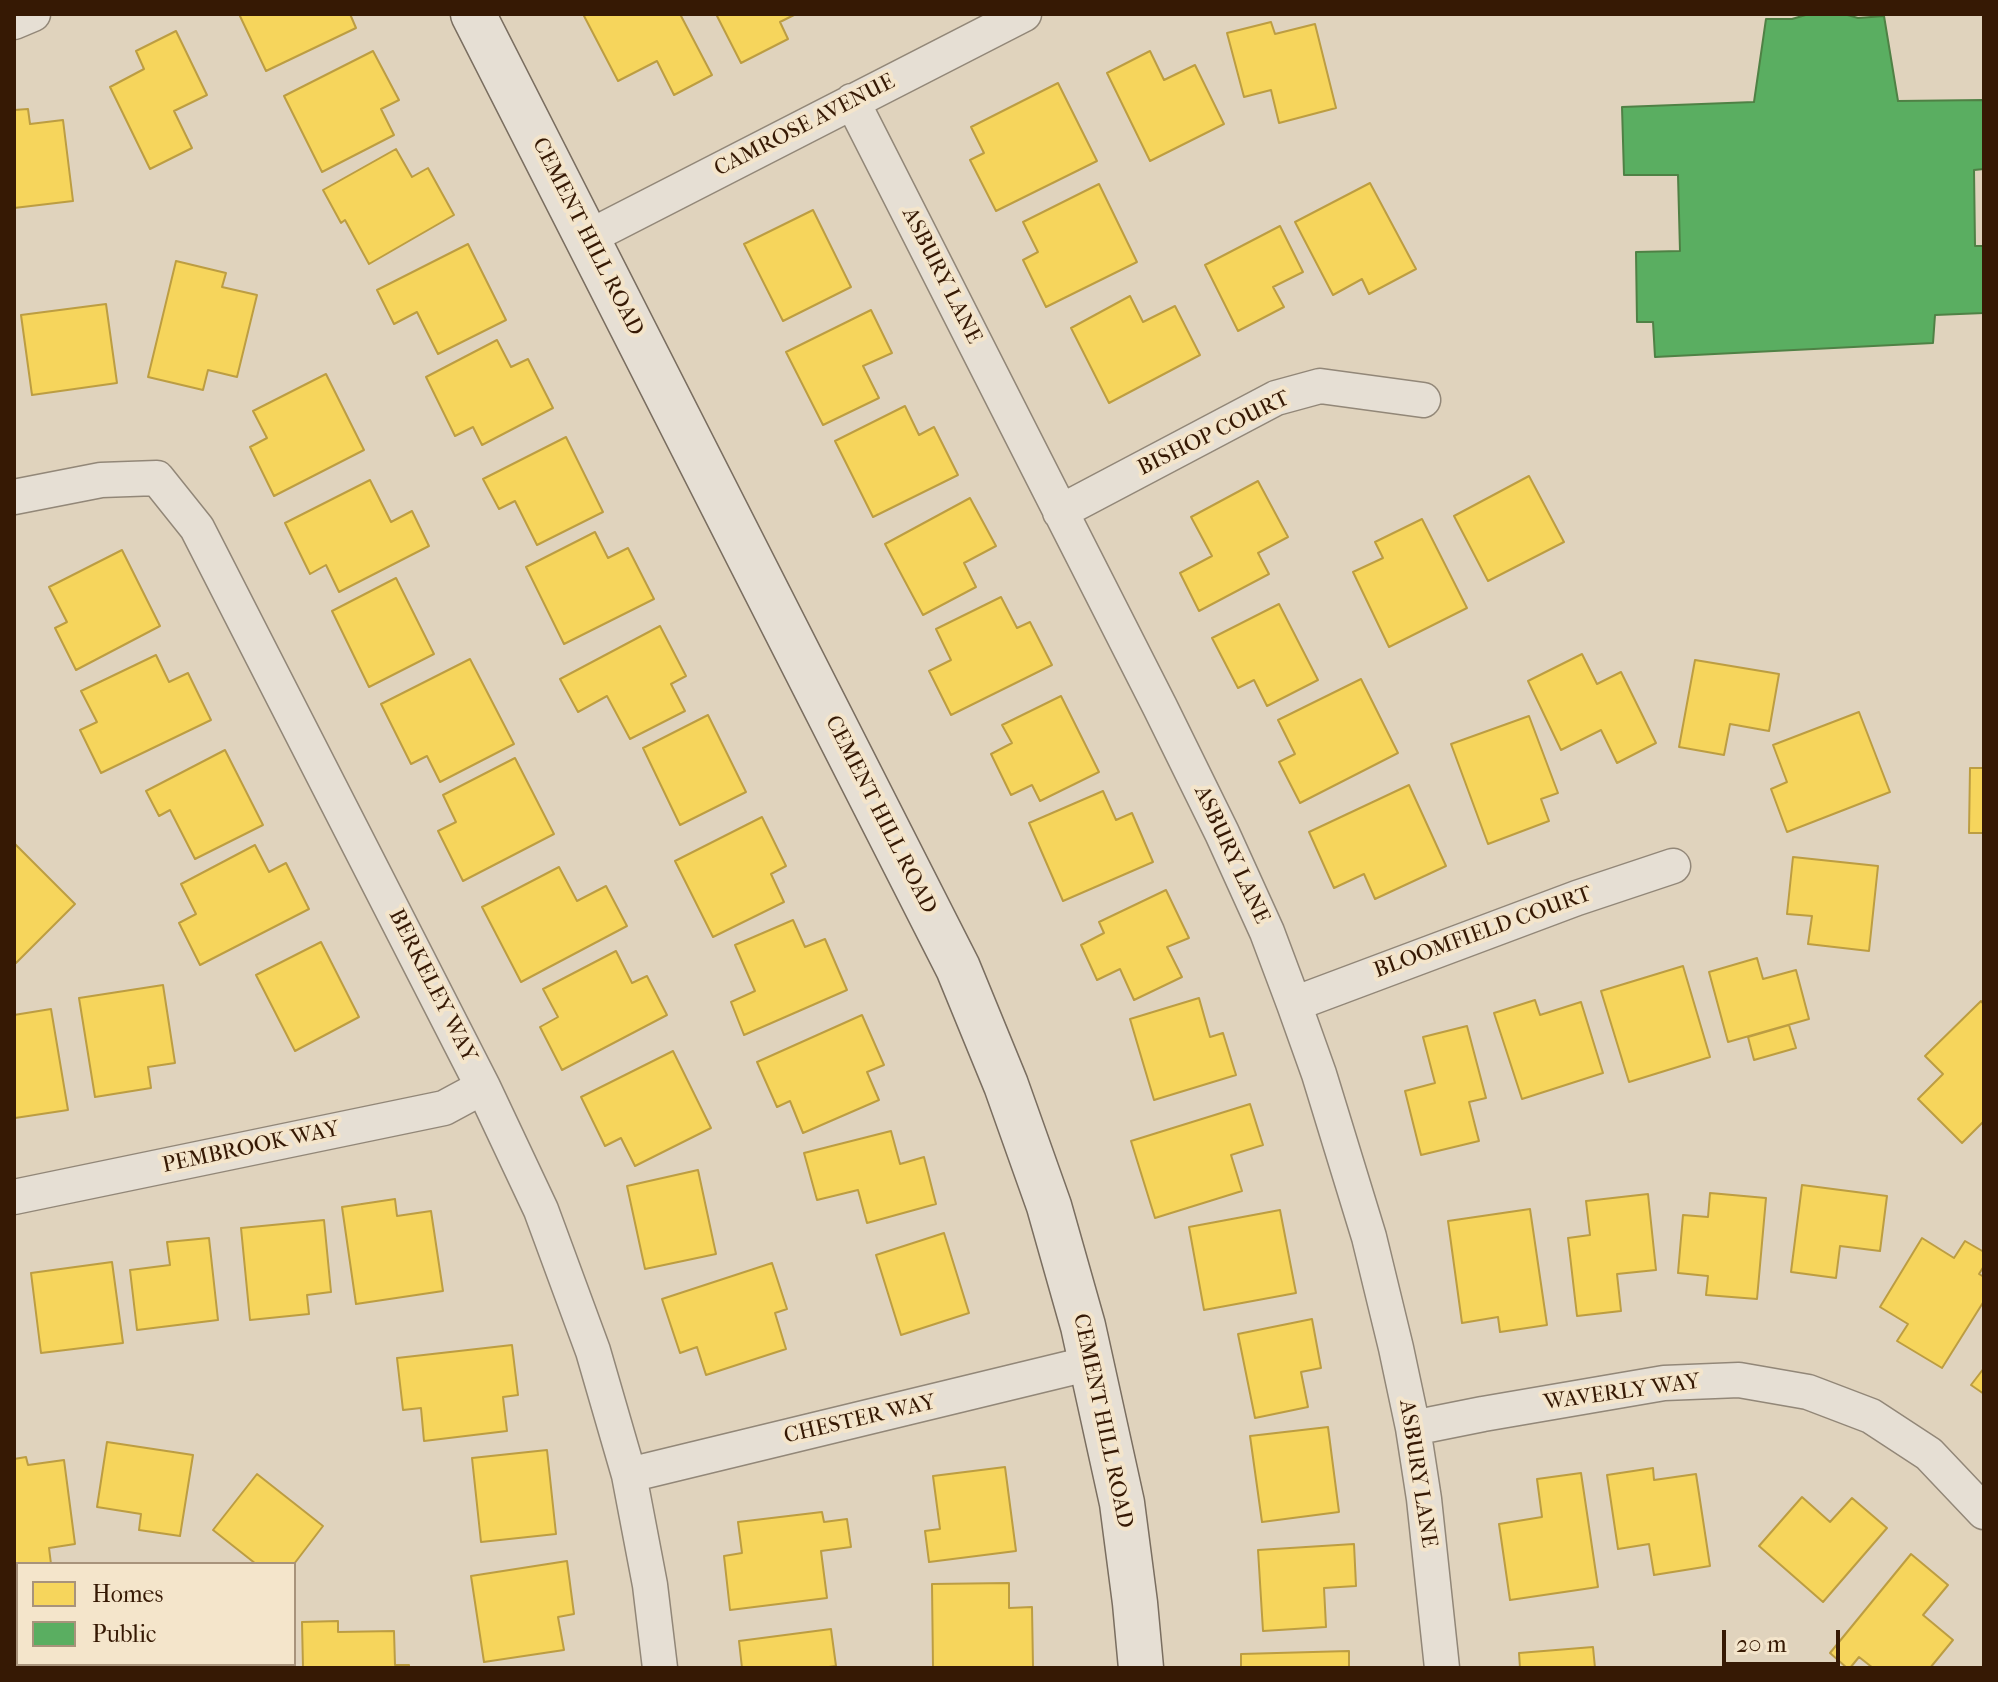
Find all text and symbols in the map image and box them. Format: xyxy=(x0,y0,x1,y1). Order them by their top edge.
street label: CAMROSE AVENUE xyxy=(710,69,900,183)
street label: CEMENT HILL ROAD xyxy=(526,134,648,340)
street label: ASBURY LANE xyxy=(895,203,987,349)
street label: BISHOP COURT xyxy=(1134,386,1294,482)
street label: CEMENT HILL ROAD xyxy=(819,712,941,918)
street label: ASBURY LANE xyxy=(1187,782,1275,928)
street label: BLOOMFIELD COURT xyxy=(1371,881,1595,985)
street label: BERKELEY WAY xyxy=(382,905,482,1067)
street label: PEMBROOK WAY xyxy=(160,1116,342,1180)
street label: CEMENT HILL ROAD xyxy=(1066,1311,1138,1531)
street label: WAVERLY WAY xyxy=(1542,1369,1702,1417)
street label: CHESTER WAY xyxy=(782,1390,938,1450)
street label: ASBURY LANE xyxy=(1392,1398,1442,1550)
legend xyxy=(16,1562,296,1666)
text: Homes xyxy=(92,1580,163,1608)
scale bar xyxy=(1726,1614,1844,1664)
text: Public xyxy=(92,1620,156,1648)
text: 20 m xyxy=(1736,1630,1787,1658)

